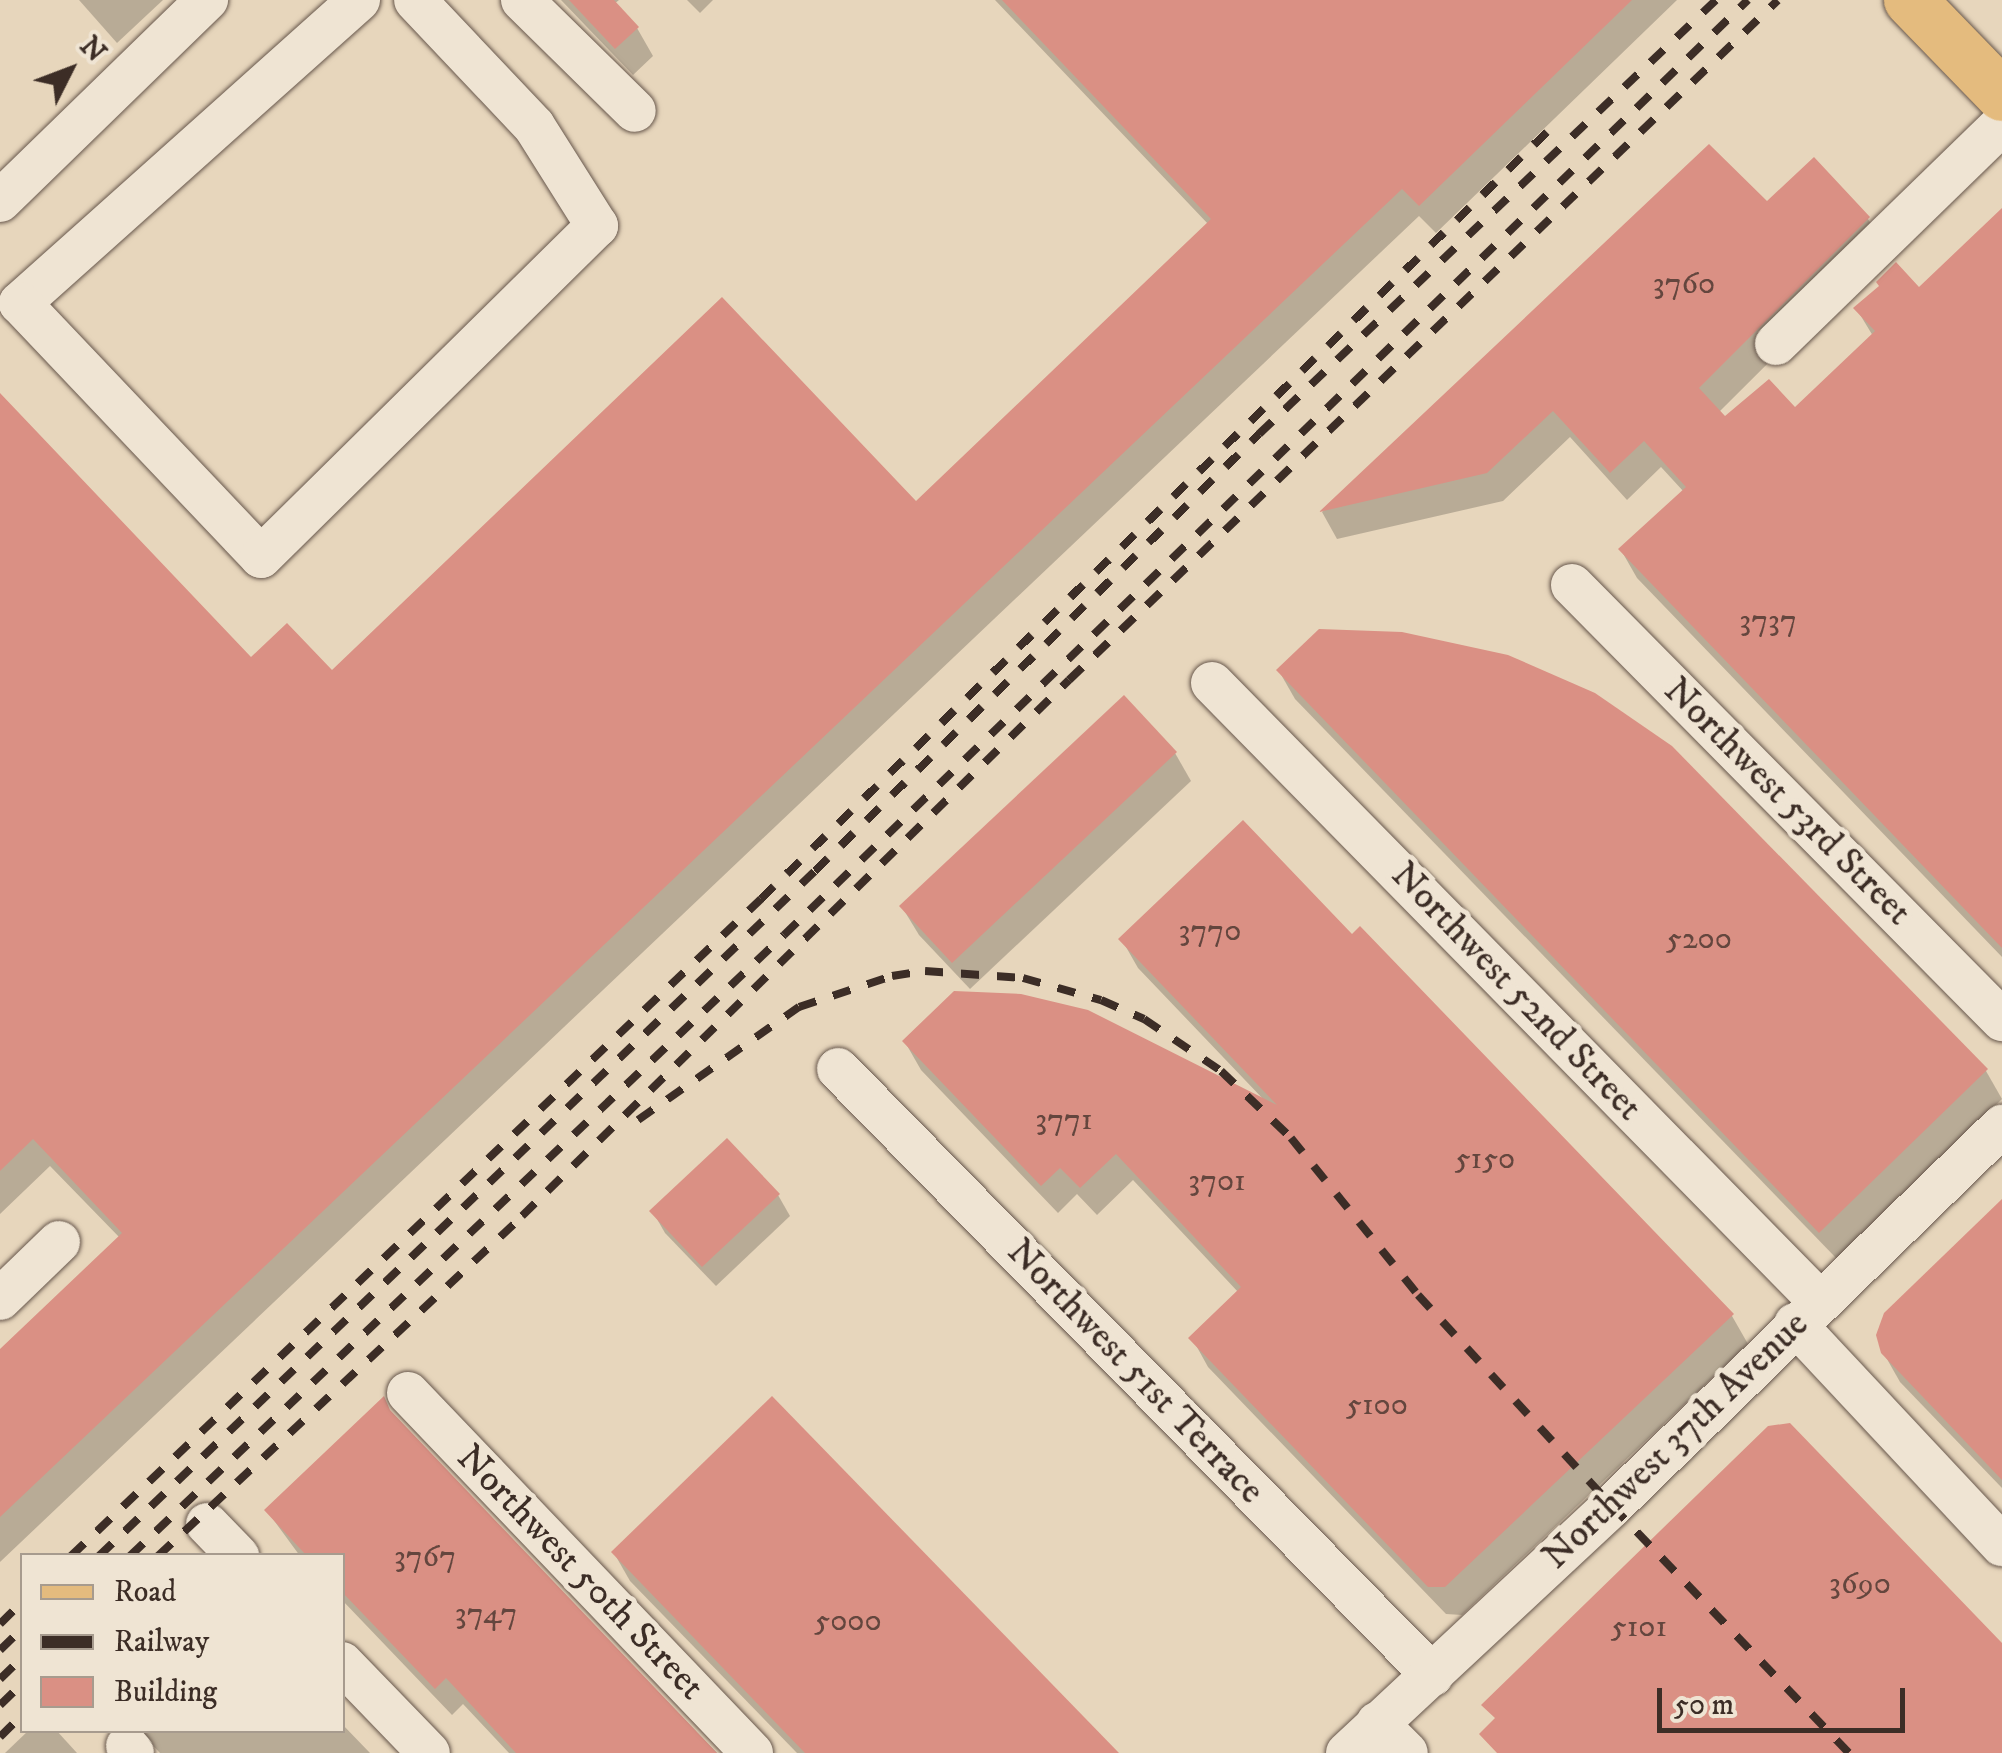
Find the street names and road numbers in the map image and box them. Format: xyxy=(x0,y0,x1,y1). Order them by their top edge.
street label: Northwest 53rd Street xyxy=(1654,669,1920,935)
street label: Northwest 52nd Street xyxy=(1381,853,1651,1131)
street label: Northwest 51st Terrace xyxy=(997,1230,1273,1514)
street label: Northwest 37th Avenue xyxy=(1534,1302,1818,1580)
street label: Northwest 50th Street xyxy=(446,1436,714,1710)

